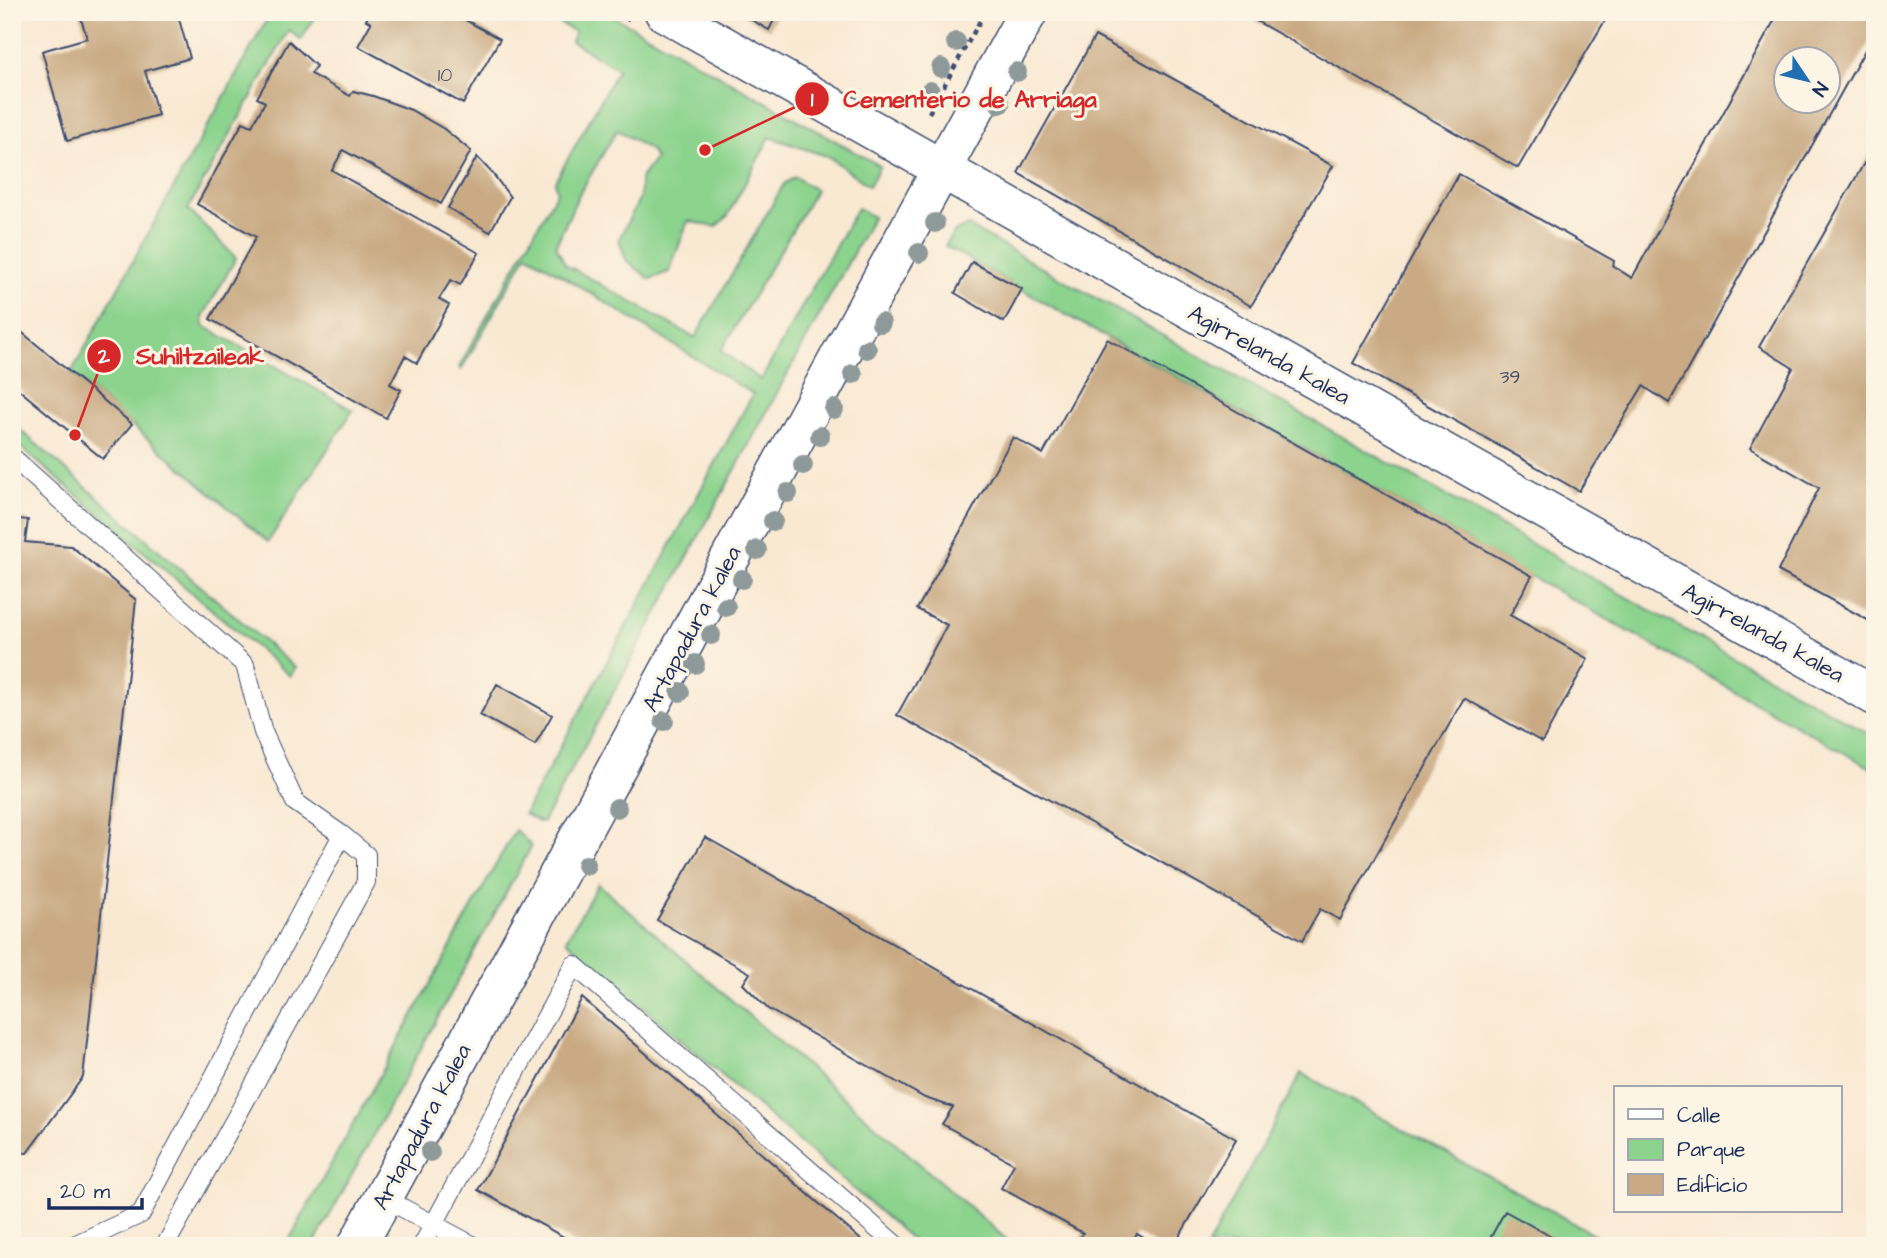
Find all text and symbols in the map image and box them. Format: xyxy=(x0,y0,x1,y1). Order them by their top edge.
north arrow xyxy=(1772,46,1842,116)
house number: 10 xyxy=(438,62,452,89)
callout: Cementerio de Arriaga xyxy=(795,76,1111,121)
text: N xyxy=(1805,76,1834,102)
text: Cementerio de Arriaga xyxy=(843,83,1098,118)
text: 1 xyxy=(811,85,814,114)
street label: Agirrelanda kalea xyxy=(1182,297,1356,414)
callout: Suhiltzaileak xyxy=(87,333,278,378)
text: Suhiltzaileak xyxy=(135,340,264,374)
text: 2 xyxy=(97,342,111,371)
house number: 39 xyxy=(1500,364,1520,391)
street label: Artapadura kalea xyxy=(635,540,749,718)
street label: Agirrelanda kalea xyxy=(1676,575,1850,692)
street label: Artapadura kalea xyxy=(365,1038,479,1216)
legend xyxy=(1614,1086,1842,1212)
text: Calle xyxy=(1677,1101,1721,1130)
text: Parque xyxy=(1677,1135,1745,1164)
scale bar xyxy=(49,1167,142,1211)
text: Edificio xyxy=(1677,1171,1747,1200)
text: 20 m xyxy=(60,1177,111,1206)

